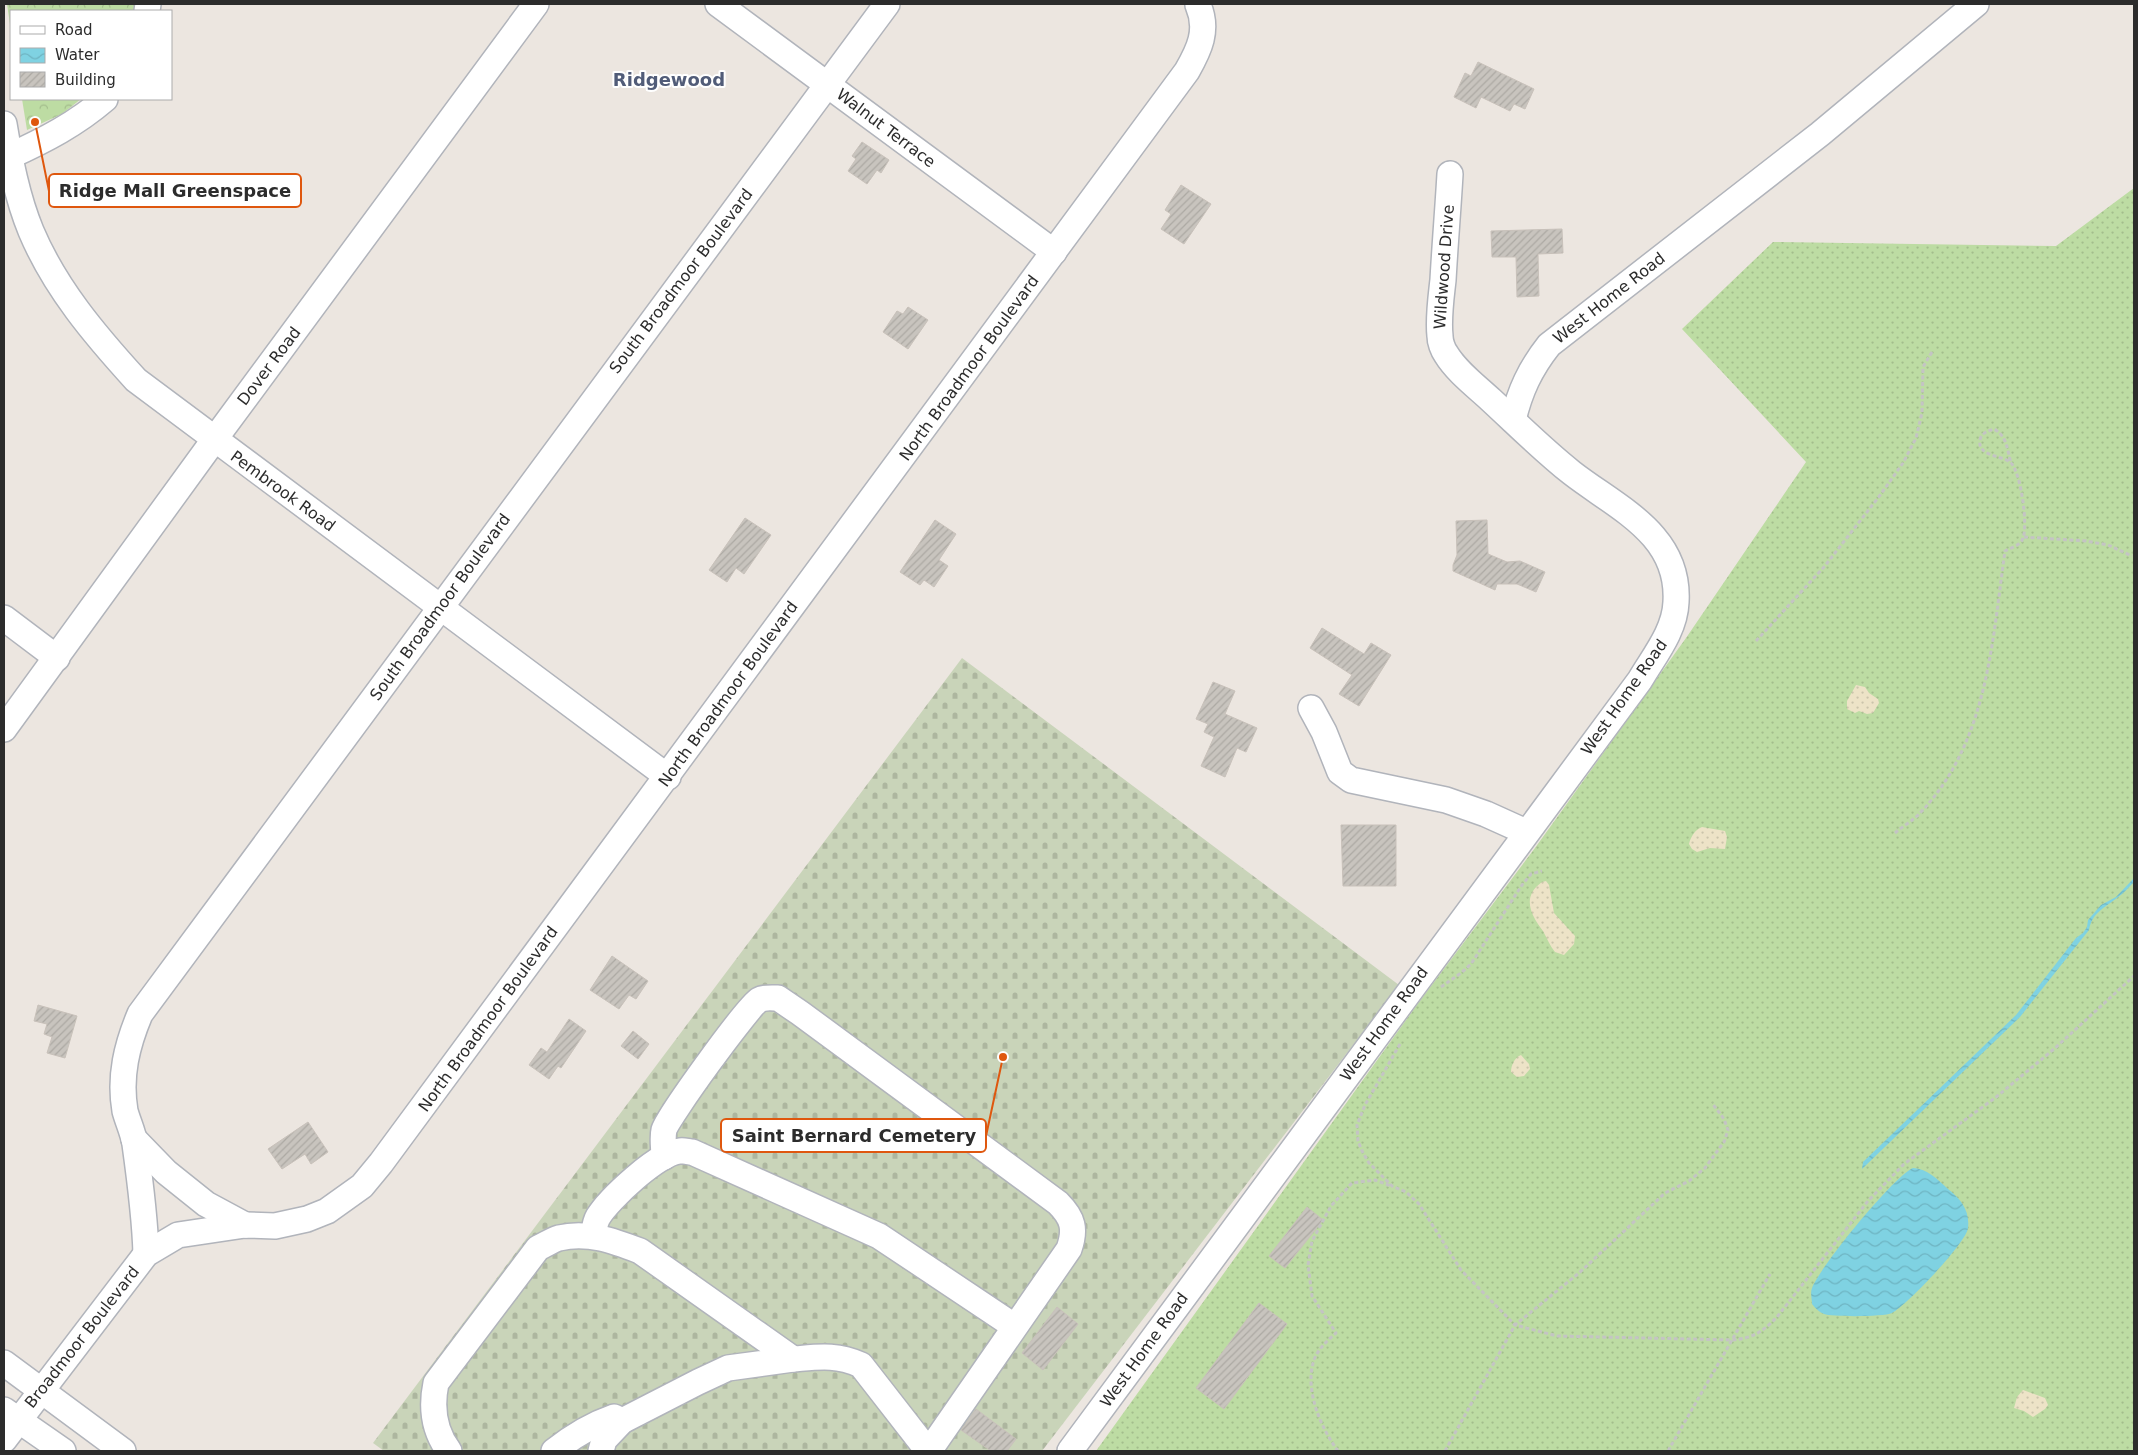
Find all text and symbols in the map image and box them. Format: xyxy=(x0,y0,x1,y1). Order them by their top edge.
legend xyxy=(10,10,172,100)
text: Road xyxy=(55,21,93,39)
text: Water xyxy=(55,46,100,64)
district label: Ridgewood xyxy=(613,69,725,90)
text: Building xyxy=(55,71,116,89)
street label: Walnut Terrace xyxy=(833,85,939,171)
callout: Ridge Mall Greenspace xyxy=(49,174,301,207)
text: Ridge Mall Greenspace xyxy=(59,180,291,201)
street label: South Broadmoor Boulevard xyxy=(605,185,757,377)
street label: Wildwood Drive xyxy=(1430,204,1458,330)
street label: West Home Road xyxy=(1549,248,1669,348)
street label: North Broadmoor Boulevard xyxy=(895,272,1043,464)
street label: Dover Road xyxy=(233,323,305,409)
street label: Pembrook Road xyxy=(227,447,339,535)
street label: South Broadmoor Boulevard xyxy=(366,510,514,704)
street label: North Broadmoor Boulevard xyxy=(654,598,802,790)
street label: West Home Road xyxy=(1577,635,1671,759)
street label: North Broadmoor Boulevard xyxy=(414,923,562,1115)
street label: West Home Road xyxy=(1336,963,1432,1085)
callout: Saint Bernard Cemetery xyxy=(721,1119,986,1152)
text: Saint Bernard Cemetery xyxy=(732,1125,977,1146)
street label: Broadmoor Boulevard xyxy=(21,1262,143,1412)
street label: West Home Road xyxy=(1096,1289,1192,1411)

